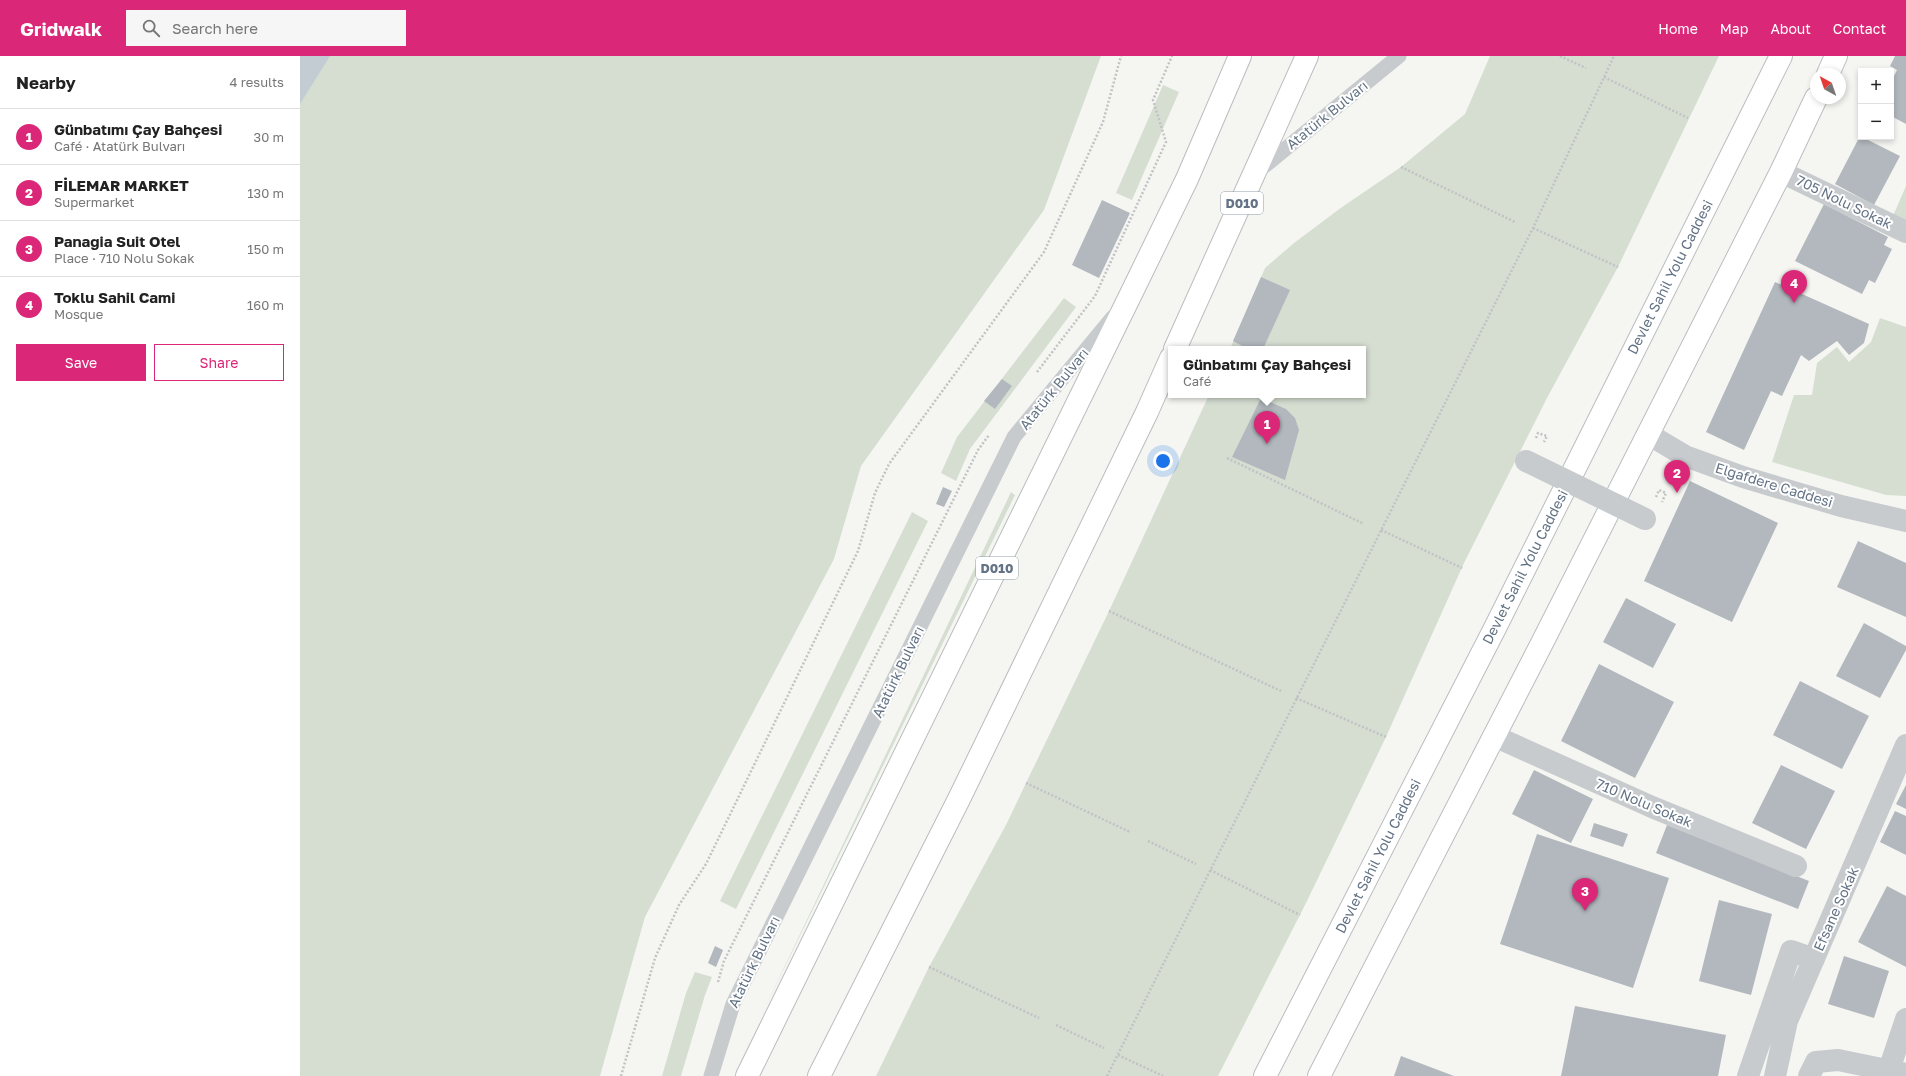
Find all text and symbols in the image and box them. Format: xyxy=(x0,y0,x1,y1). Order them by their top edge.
search box xyxy=(126,10,406,46)
text: Gridwalk xyxy=(20,17,102,40)
icon: search xyxy=(140,17,162,39)
text: Search here xyxy=(172,19,258,37)
text: Home xyxy=(1658,20,1698,37)
text: Map xyxy=(1720,20,1748,37)
text: About xyxy=(1770,20,1811,37)
text: Contact xyxy=(1833,20,1886,37)
north arrow xyxy=(1810,68,1846,104)
map controls xyxy=(1858,68,1894,140)
button: + xyxy=(1858,68,1894,104)
text: Nearby xyxy=(16,72,76,93)
text: 4 results xyxy=(230,74,284,90)
street label: Atatürk Bulvarı xyxy=(1283,77,1371,153)
button: − xyxy=(1858,104,1894,140)
text: Günbatımı Çay Bahçesi xyxy=(54,120,222,138)
text: 1 xyxy=(26,129,32,145)
text: 30 m xyxy=(254,129,284,145)
text: Café · Atatürk Bulvarı xyxy=(54,138,185,154)
street label: 705 Nolu Sokak xyxy=(1794,171,1895,232)
text: FİLEMAR MARKET xyxy=(54,176,189,194)
text: 2 xyxy=(25,185,33,201)
text: 130 m xyxy=(247,185,284,201)
road number: D010 xyxy=(1221,192,1263,214)
text: Supermarket xyxy=(54,194,135,210)
street label: Devlet Sahil Yolu Caddesi xyxy=(1623,197,1716,357)
text: Panagia Suit Otel xyxy=(54,232,180,250)
text: 3 xyxy=(25,241,33,257)
text: 150 m xyxy=(247,241,284,257)
text: Place · 710 Nolu Sokak xyxy=(54,250,195,266)
pin: 4 xyxy=(1781,270,1807,303)
text: Toklu Sahil Cami xyxy=(54,288,175,306)
text: 4 xyxy=(25,297,33,313)
text: 160 m xyxy=(247,297,284,313)
text: Mosque xyxy=(54,306,103,322)
button: Save xyxy=(16,344,146,381)
button: Share xyxy=(154,344,284,381)
street label: Atatürk Bulvarı xyxy=(1016,345,1092,433)
popup xyxy=(1168,346,1366,398)
text: Günbatımı Çay Bahçesi xyxy=(1183,355,1351,373)
text: Café xyxy=(1183,373,1211,389)
pin: 1 xyxy=(1254,411,1280,444)
your location xyxy=(1153,451,1173,471)
street label: Elgafdere Caddesi xyxy=(1713,459,1835,510)
pin: 2 xyxy=(1664,460,1690,493)
street label: Devlet Sahil Yolu Caddesi xyxy=(1478,487,1571,647)
road number: D010 xyxy=(976,557,1018,579)
street label: Atatürk Bulvarı xyxy=(868,623,927,720)
street label: 710 Nolu Sokak xyxy=(1594,775,1695,830)
street label: Devlet Sahil Yolu Caddesi xyxy=(1331,776,1424,936)
street label: Efsane Sokak xyxy=(1809,864,1862,953)
pin: 3 xyxy=(1572,878,1598,911)
street label: Atatürk Bulvarı xyxy=(724,913,783,1010)

